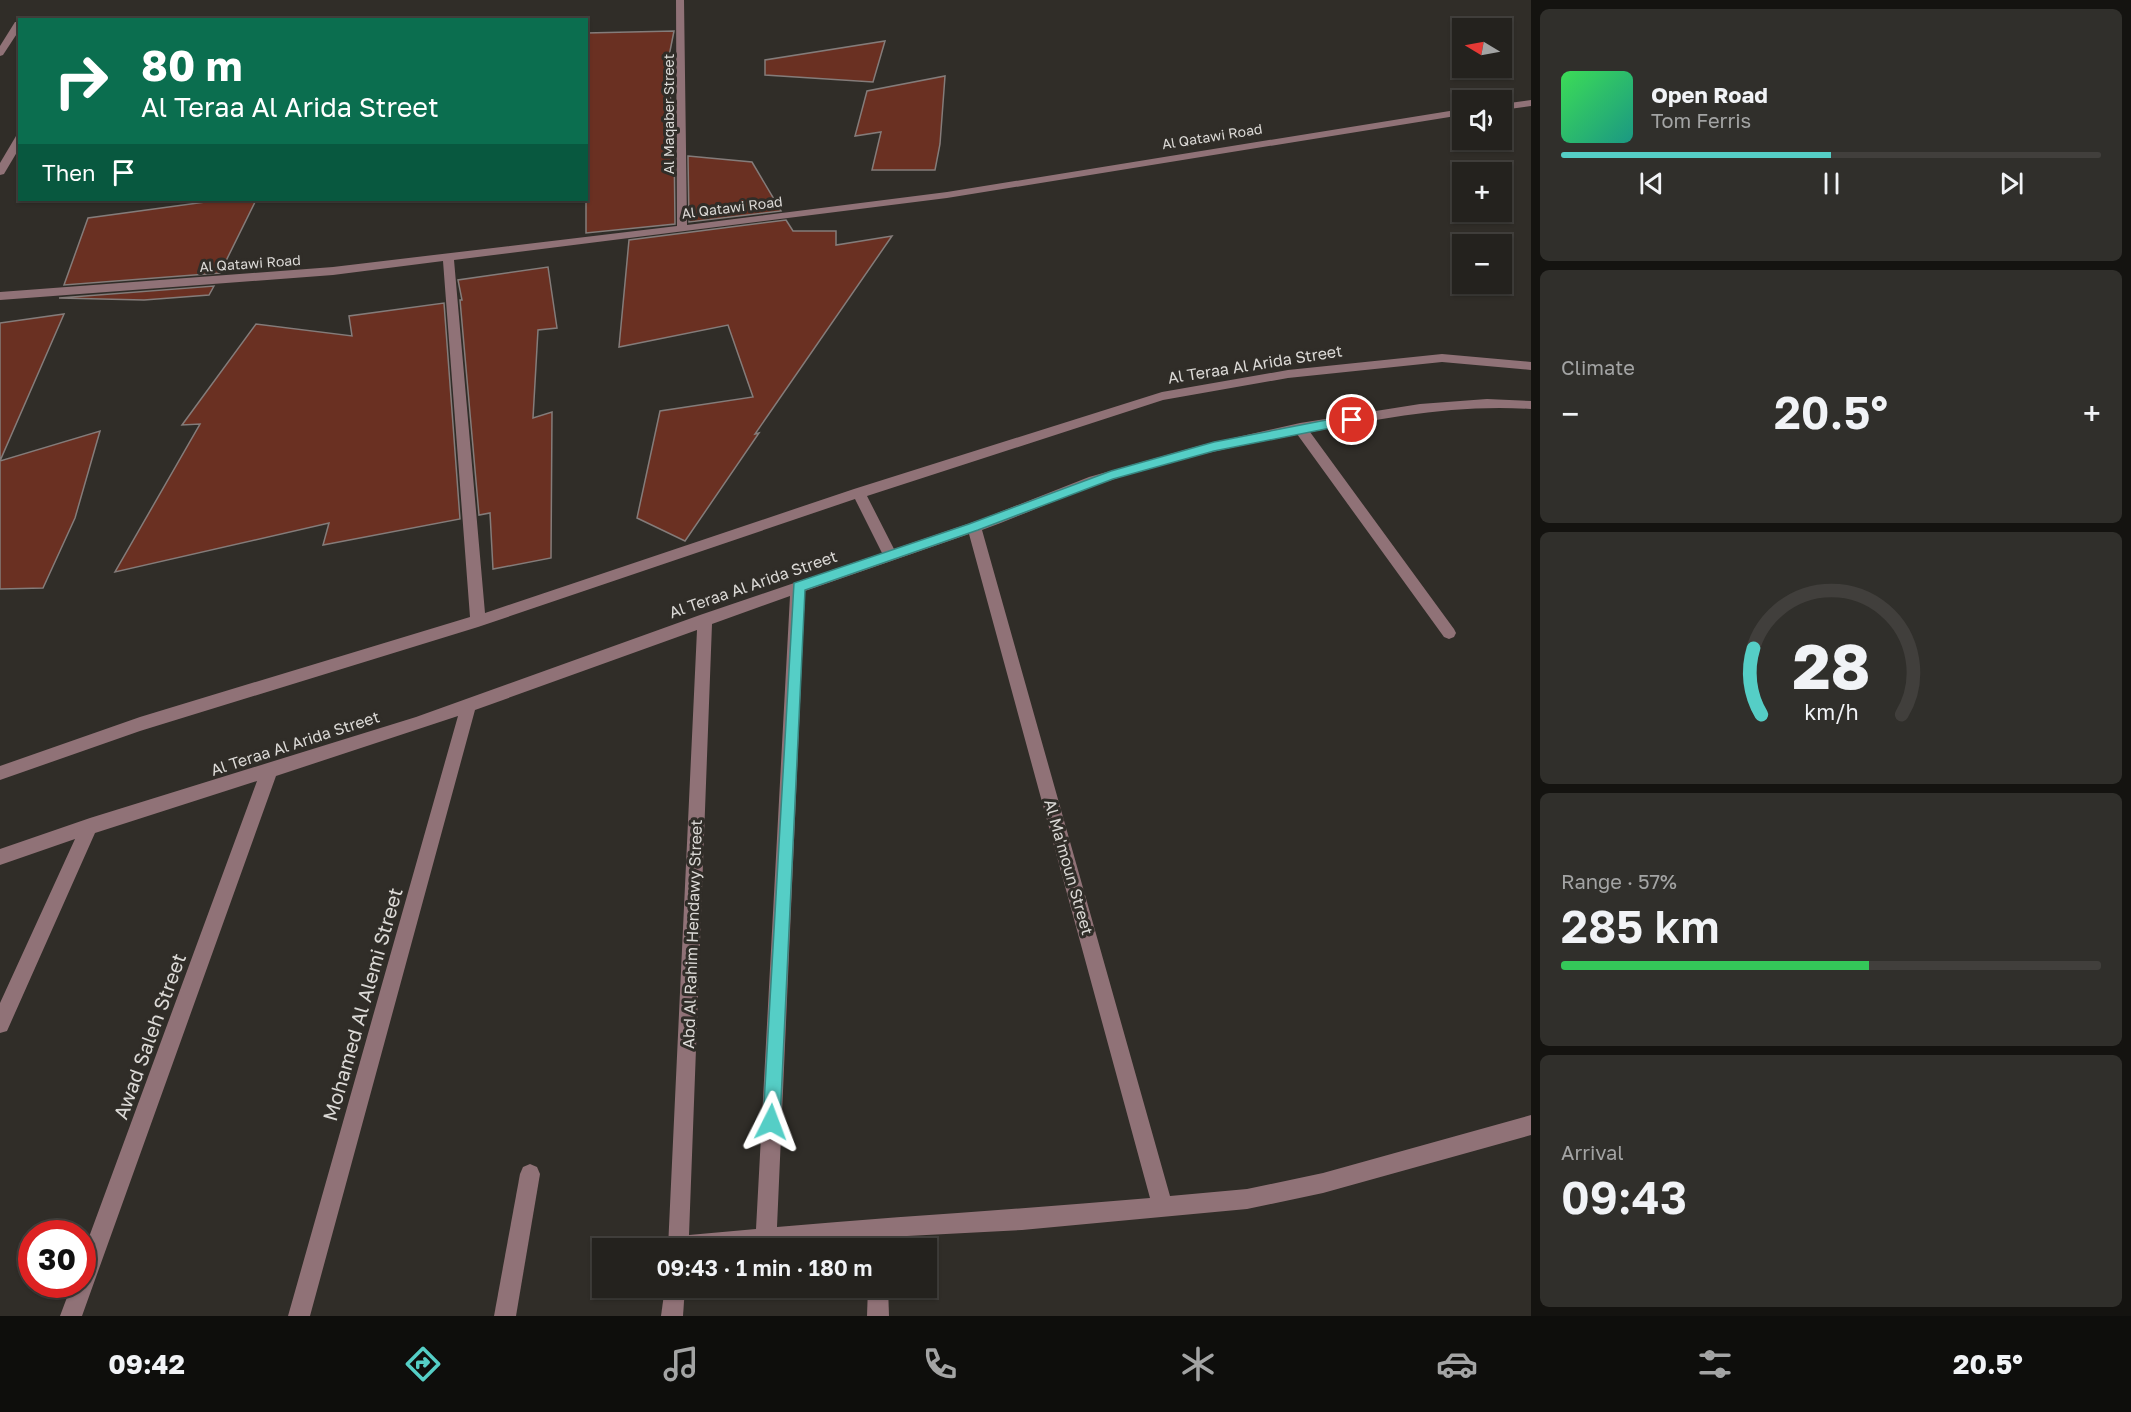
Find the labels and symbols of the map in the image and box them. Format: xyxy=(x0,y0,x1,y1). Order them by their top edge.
north arrow xyxy=(1452,18,1512,78)
street label: Al Maqaber Street xyxy=(660,54,677,174)
street label: Al Qatawi Road xyxy=(1161,120,1263,152)
street label: Al Qatawi Road xyxy=(681,192,783,222)
street label: Al Qatawi Road xyxy=(199,251,301,275)
street label: Al Teraa Al Arida Street xyxy=(1166,340,1344,388)
pin xyxy=(1326,394,1377,445)
street label: Al Teraa Al Arida Street xyxy=(666,546,840,622)
street label: Al Teraa Al Arida Street xyxy=(208,706,382,780)
street label: Al Ma'moun Street xyxy=(1040,797,1098,937)
street label: Abd Al Rahim Hendawy Street xyxy=(678,819,706,1049)
street label: Mohamed Al Alemi Street xyxy=(317,884,407,1124)
street label: Awad Saleh Street xyxy=(108,950,190,1122)
position arrow xyxy=(739,1090,803,1154)
speed limit sign: 30 xyxy=(18,1220,96,1298)

